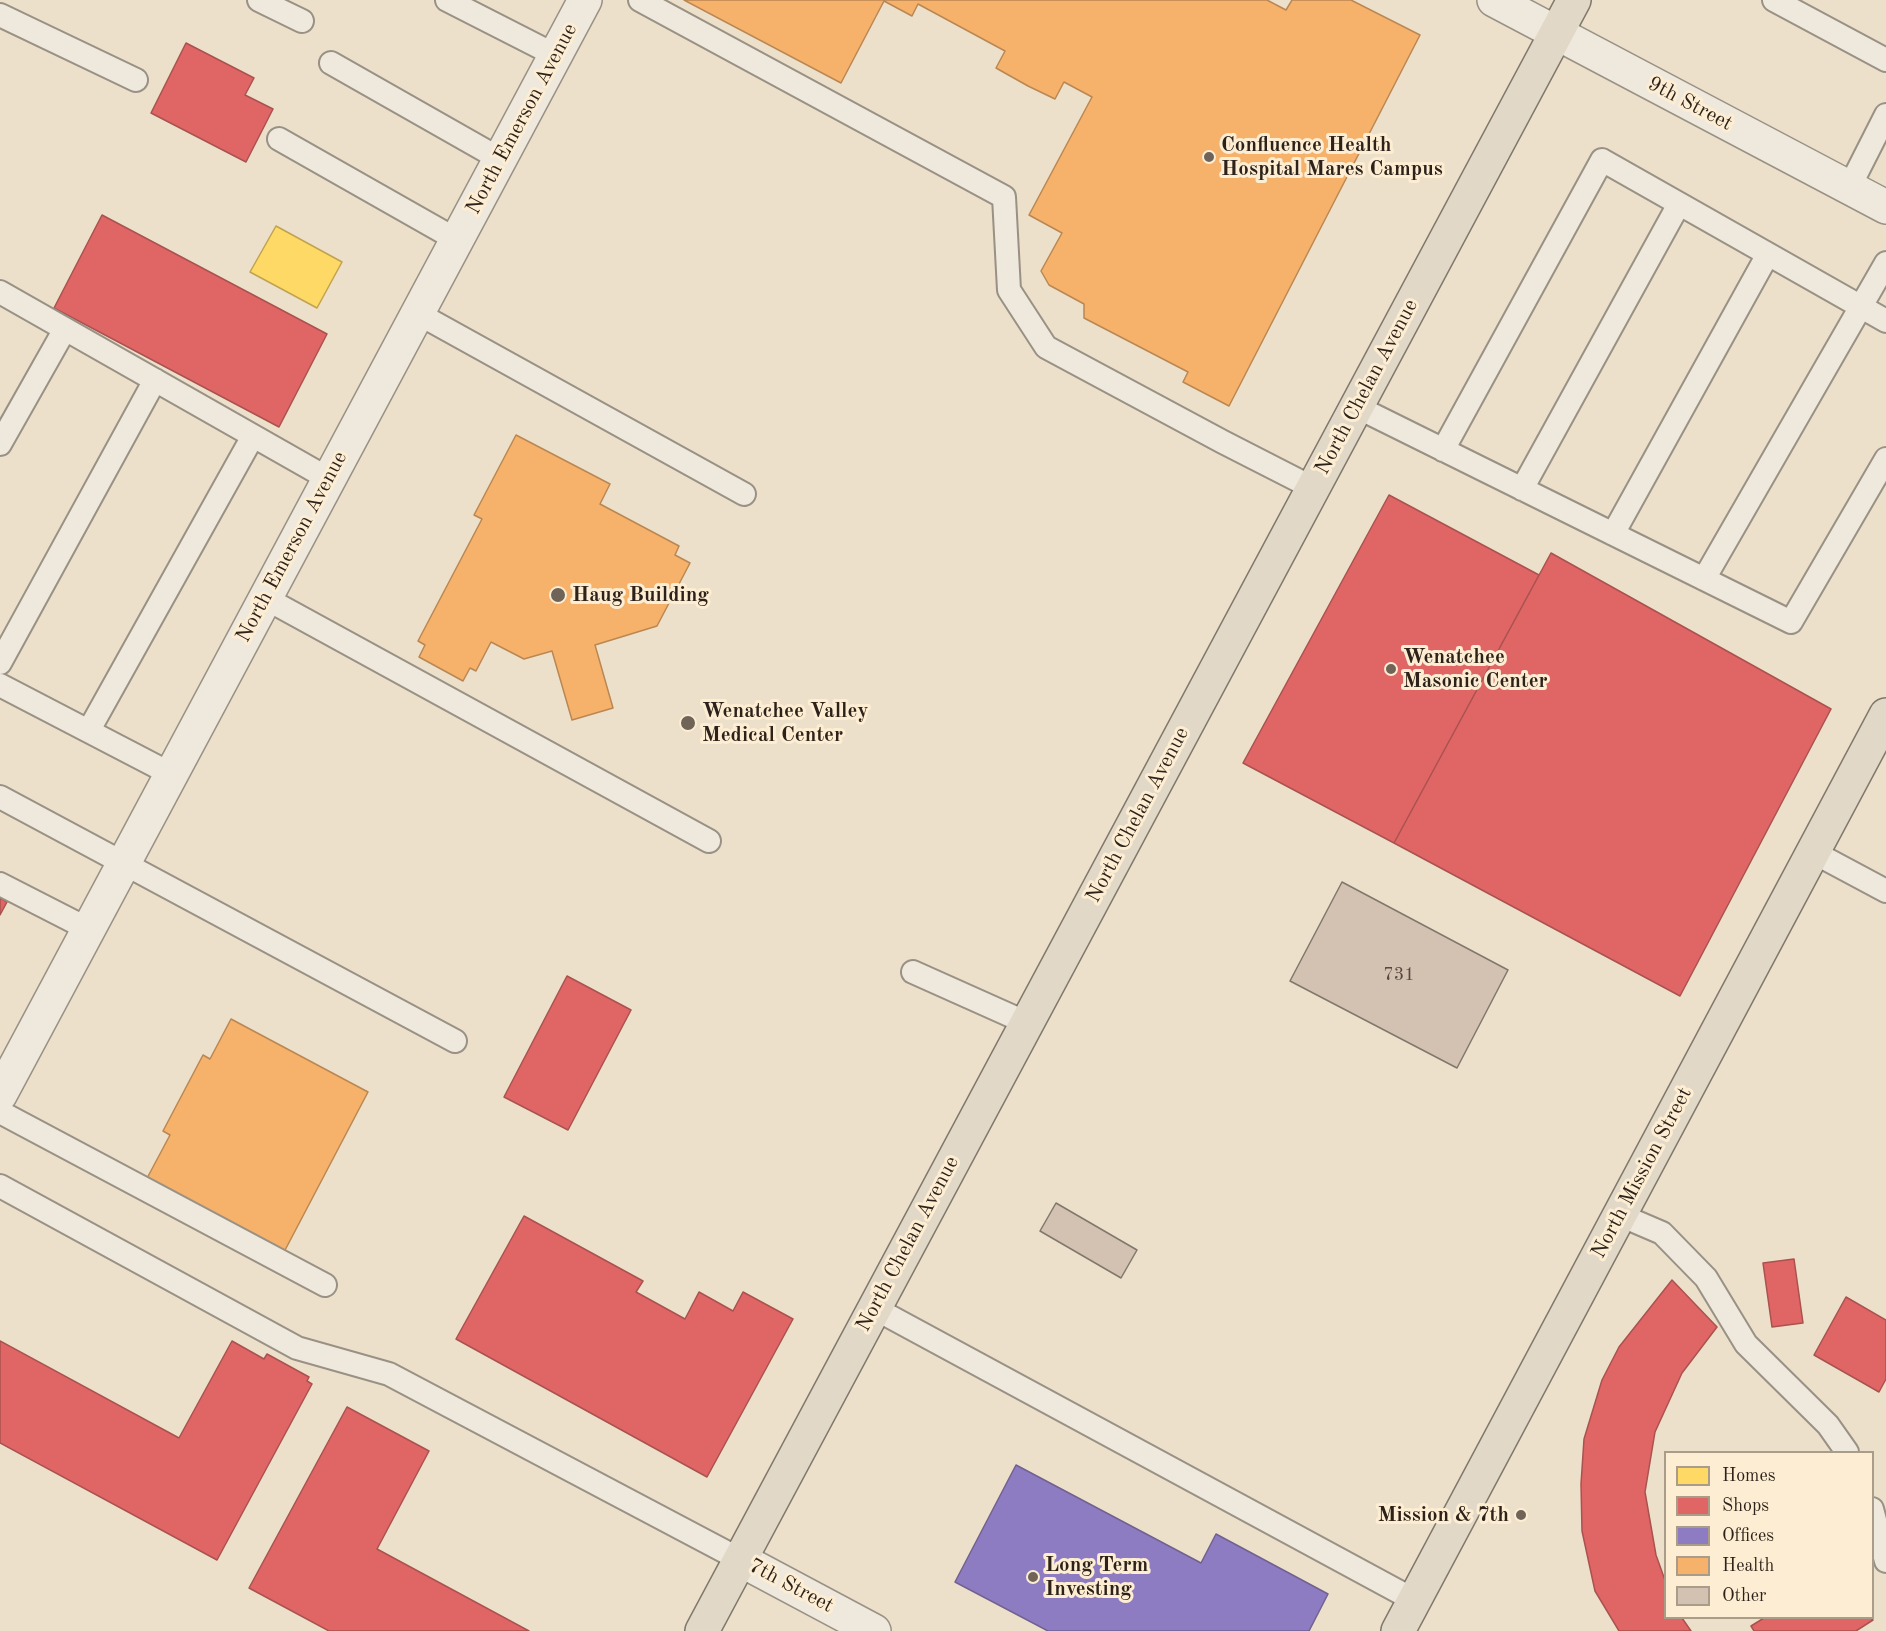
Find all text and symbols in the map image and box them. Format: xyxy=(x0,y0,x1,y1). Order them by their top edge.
street label: North Emerson Avenue xyxy=(461,19,583,219)
street label: 9th Street xyxy=(1643,71,1737,137)
place label: Confluence Health Hospital Mares Campus xyxy=(1221,132,1443,182)
marker: Confluence Health Hospital Mares Campus xyxy=(1202,150,1216,164)
street label: North Chelan Avenue xyxy=(1310,295,1424,479)
street label: North Emerson Avenue xyxy=(231,447,353,647)
place label: Haug Building xyxy=(572,582,709,608)
marker: Haug Building xyxy=(549,586,567,604)
place label: Wenatchee Masonic Center xyxy=(1403,644,1548,694)
marker: Wenatchee Masonic Center xyxy=(1384,662,1398,676)
place label: Wenatchee Valley Medical Center xyxy=(702,698,868,748)
marker: Wenatchee Valley Medical Center xyxy=(679,714,697,732)
street label: North Chelan Avenue xyxy=(1081,723,1195,907)
house number: 731 xyxy=(1383,964,1415,986)
street label: North Mission Street xyxy=(1586,1083,1698,1263)
street label: North Chelan Avenue xyxy=(851,1152,965,1336)
legend xyxy=(1664,1451,1874,1619)
text: Homes xyxy=(1722,1467,1776,1485)
text: Shops xyxy=(1722,1497,1769,1515)
place label: Mission & 7th xyxy=(1378,1502,1509,1528)
marker: Mission & 7th xyxy=(1514,1508,1528,1522)
text: Offices xyxy=(1722,1527,1774,1545)
place label: Long Term Investing xyxy=(1045,1552,1148,1602)
street label: 7th Street xyxy=(744,1553,838,1619)
text: Health xyxy=(1722,1557,1774,1575)
marker: Long Term Investing xyxy=(1026,1570,1040,1584)
text: Other xyxy=(1722,1587,1766,1605)

